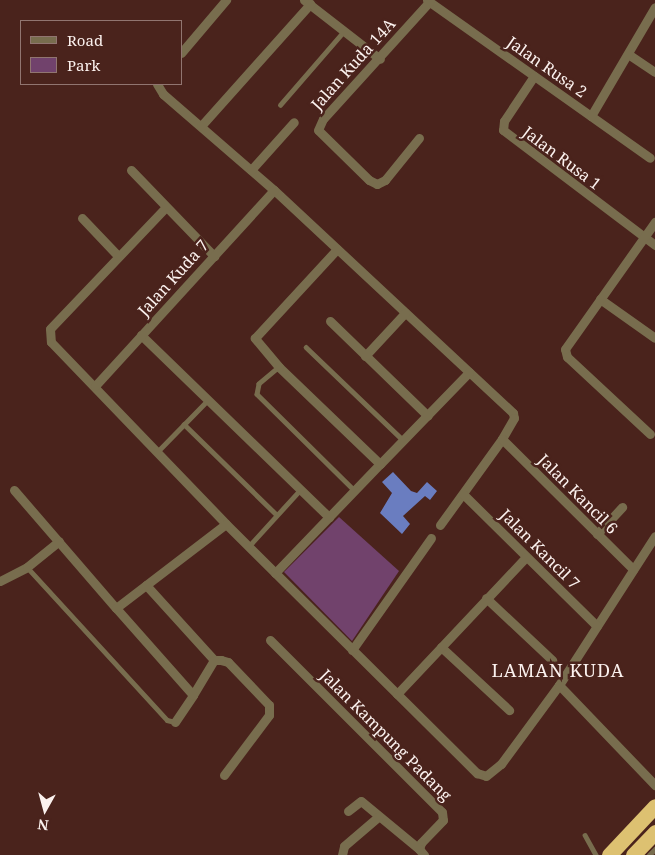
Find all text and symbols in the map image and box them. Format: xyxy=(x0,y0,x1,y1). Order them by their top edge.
street label: Jalan Kuda 14A xyxy=(307,14,399,114)
legend xyxy=(20,20,182,85)
text: Road xyxy=(67,30,103,50)
street label: Jalan Rusa 2 xyxy=(503,32,591,102)
text: Park xyxy=(67,55,100,75)
street label: Jalan Rusa 1 xyxy=(519,122,605,194)
street label: Jalan Kuda 7 xyxy=(134,236,212,320)
street label: Jalan Kancil 6 xyxy=(534,450,622,538)
street label: Jalan Kancil 7 xyxy=(496,505,584,593)
district label: LAMAN KUDA xyxy=(490,659,626,681)
street label: Jalan Kampung Padang xyxy=(316,665,456,805)
north arrow xyxy=(20,785,70,835)
text: N xyxy=(36,815,50,835)

